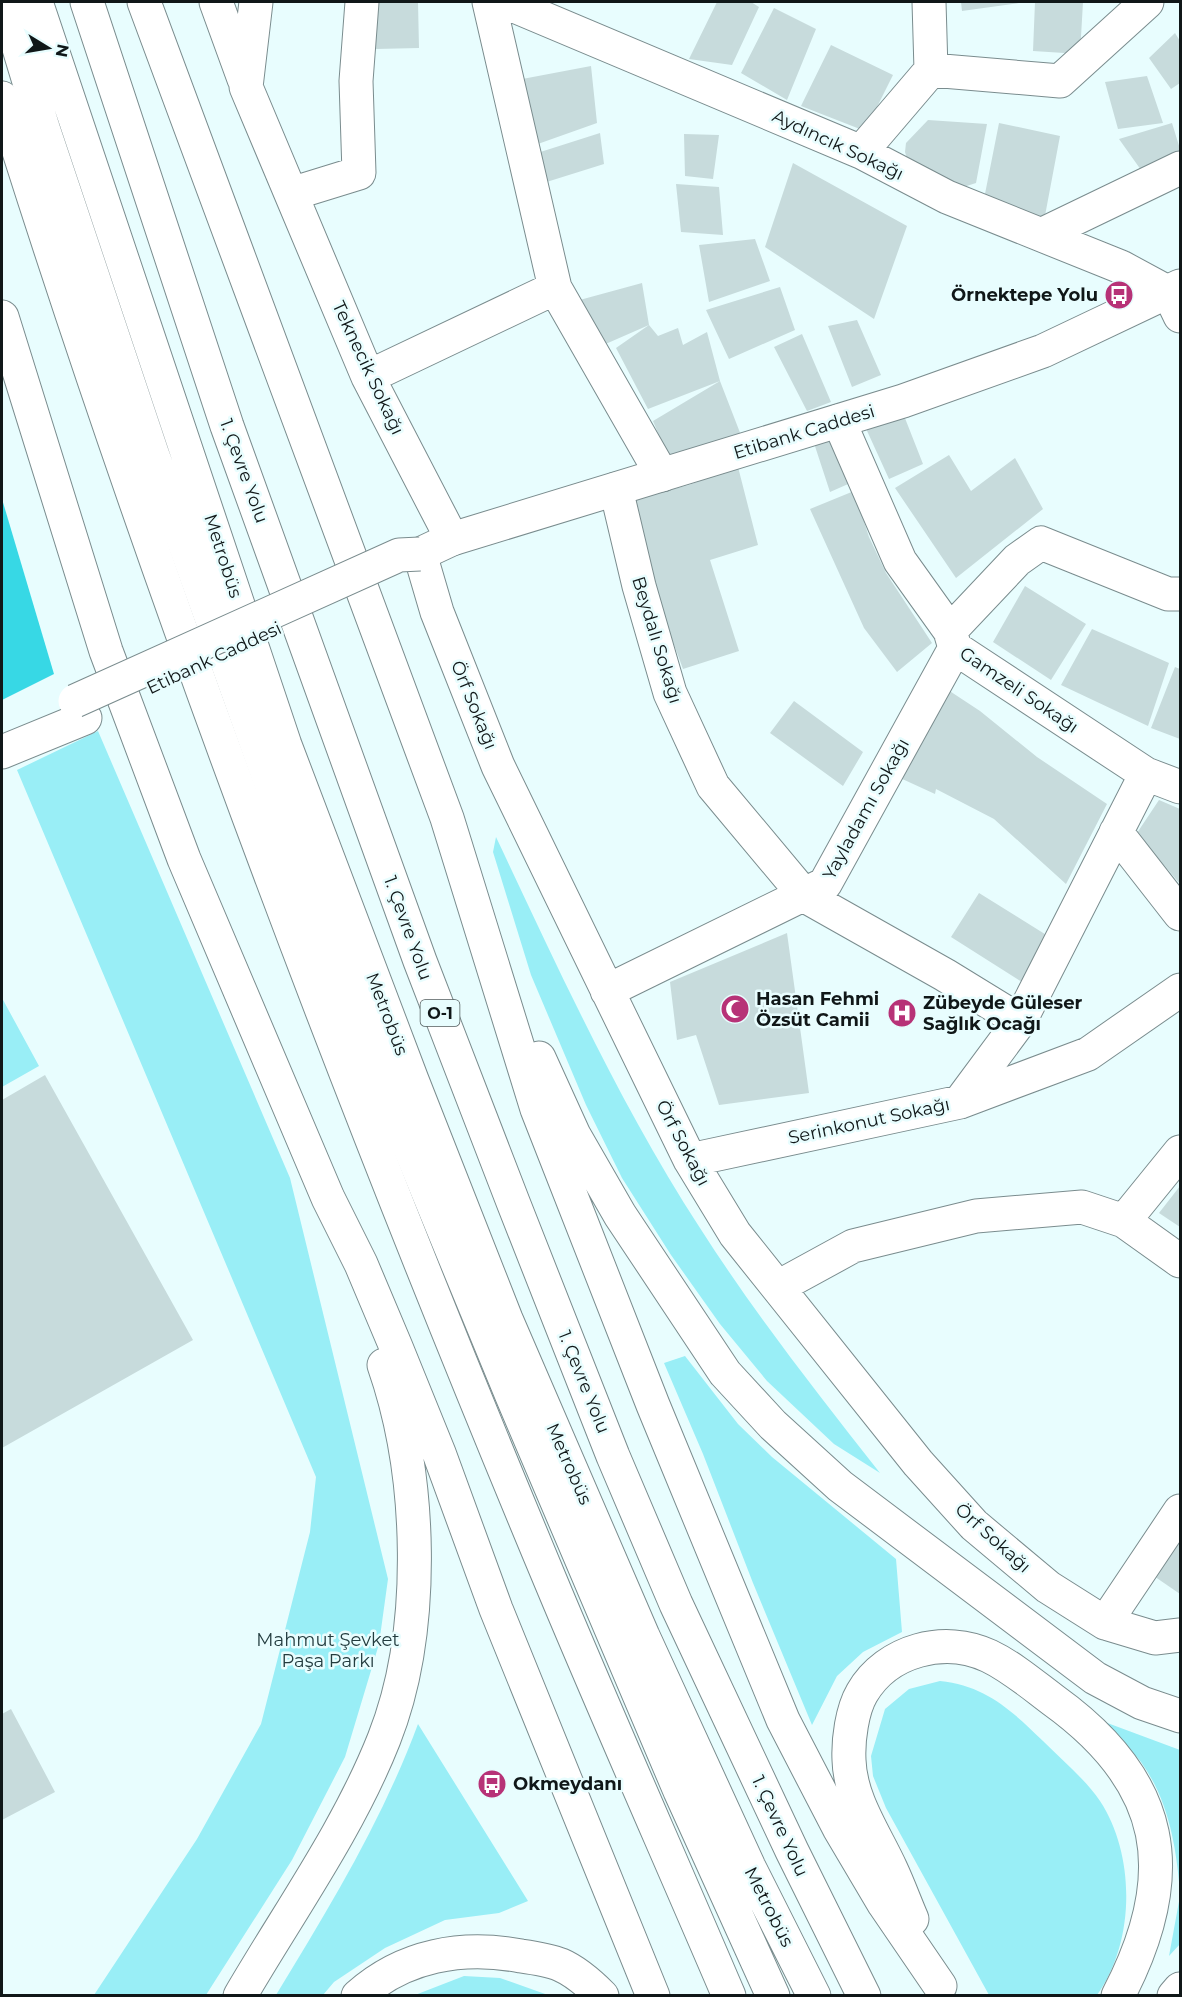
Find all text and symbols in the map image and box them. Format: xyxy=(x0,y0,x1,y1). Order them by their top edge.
north arrow xyxy=(18,18,78,78)
text: N xyxy=(52,43,73,59)
street label: Aydıncık Sokağı xyxy=(769,105,907,185)
bus stop icon: Örnektepe Yolu xyxy=(1103,279,1135,311)
place label: Örnektepe Yolu xyxy=(951,284,1098,306)
street label: Teknecik Sokağı xyxy=(327,298,409,438)
street label: Etibank Caddesi xyxy=(731,400,877,464)
street label: 1. Çevre Yolu xyxy=(215,416,273,526)
street label: Metrobüs xyxy=(199,511,247,601)
street label: Beydalı Sokağı xyxy=(627,574,687,706)
street label: Etibank Caddesi xyxy=(143,617,285,699)
street label: Gamzeli Sokağı xyxy=(955,642,1083,738)
street label: Örf Sokağı xyxy=(446,657,502,753)
street label: Yayladamı Sokağı xyxy=(818,735,914,883)
street label: 1. Çevre Yolu xyxy=(379,873,437,983)
street label: Metrobüs xyxy=(361,970,413,1059)
place label: Hasan Fehmi Özsüt Camii xyxy=(756,988,879,1031)
place label: Zübeyde Güleser Sağlık Ocağı xyxy=(923,992,1082,1035)
mosque icon: Hasan Fehmi Özsüt Camii xyxy=(719,993,751,1025)
hospital icon: Zübeyde Güleser Sağlık Ocağı xyxy=(886,997,918,1029)
road number: O-1 xyxy=(420,1000,460,1026)
street label: Serinkonut Sokağı xyxy=(786,1093,952,1149)
street label: Örf Sokağı xyxy=(651,1096,715,1190)
street label: 1. Çevre Yolu xyxy=(553,1327,615,1437)
street label: Metrobüs xyxy=(541,1420,597,1508)
street label: Örf Sokağı xyxy=(951,1498,1035,1578)
park label: Mahmut Şevket Paşa Parkı xyxy=(256,1629,400,1672)
bus stop icon: Okmeydanı xyxy=(476,1768,508,1800)
street label: 1. Çevre Yolu xyxy=(747,1772,813,1880)
place label: Okmeydanı xyxy=(513,1773,622,1795)
street label: Metrobüs xyxy=(740,1863,799,1951)

